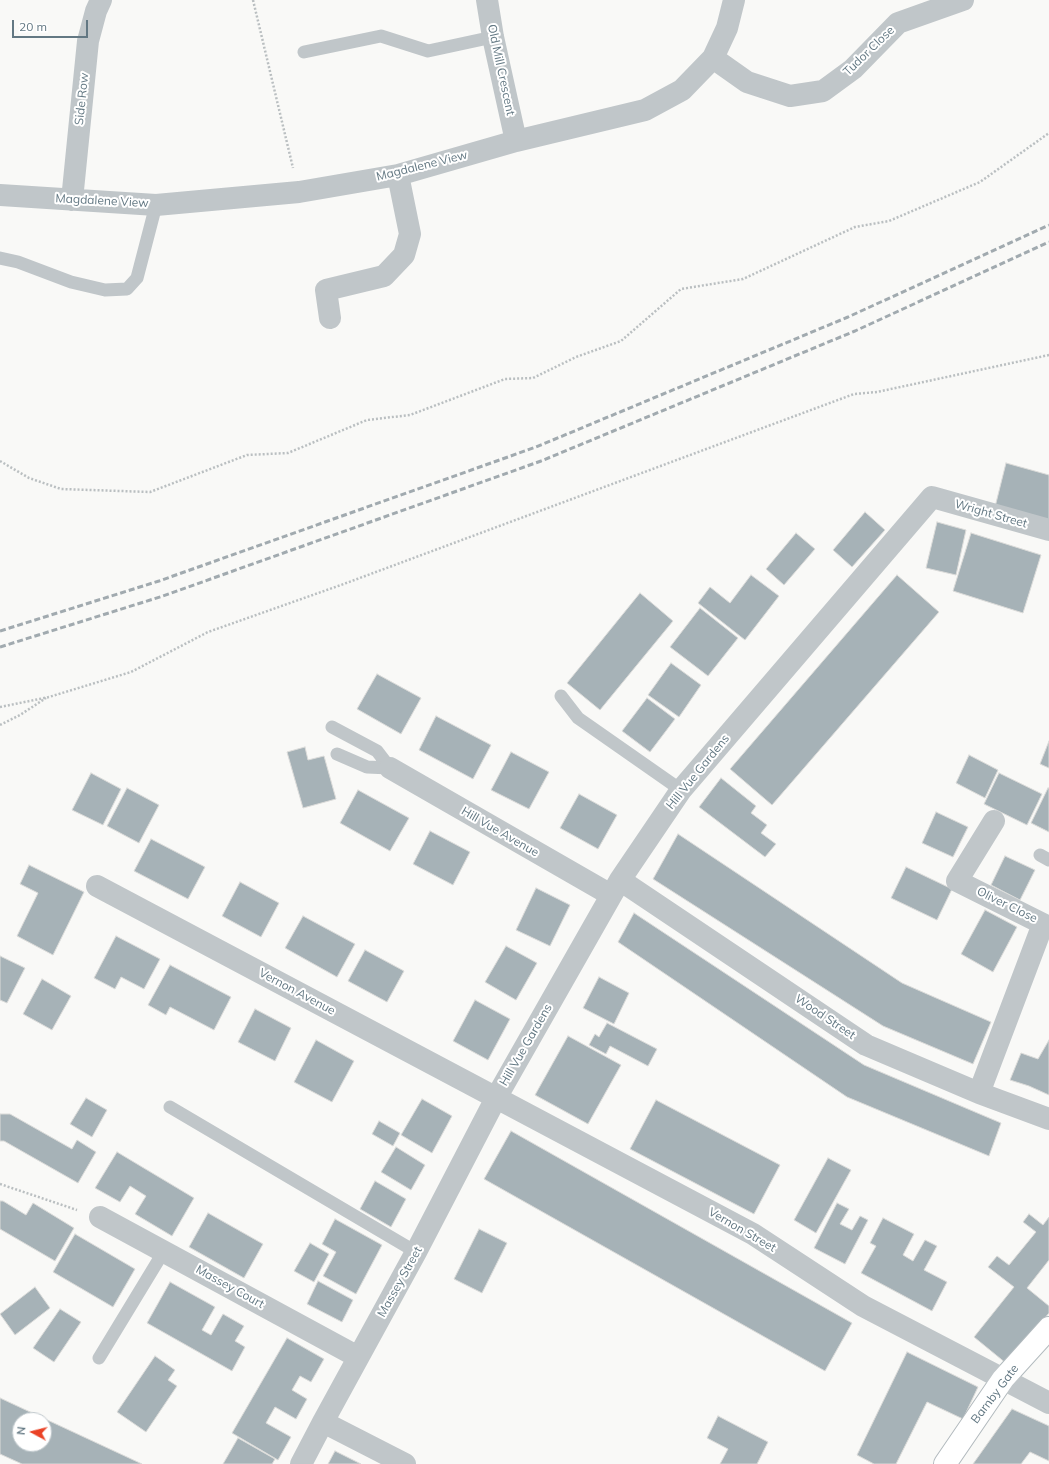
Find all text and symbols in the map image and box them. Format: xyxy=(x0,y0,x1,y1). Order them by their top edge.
scale bar xyxy=(14,12,90,38)
text: 20 m xyxy=(19,19,47,34)
street label: Old Mill Crescent xyxy=(484,23,518,117)
street label: Tudor Close xyxy=(841,23,897,79)
street label: Side Row xyxy=(72,72,92,126)
street label: Magdalene View xyxy=(375,148,469,184)
street label: Magdalene View xyxy=(55,191,149,211)
street label: Wright Street xyxy=(953,497,1029,531)
street label: Hill Vue Gardens xyxy=(663,732,733,812)
street label: Hill Vue Avenue xyxy=(459,804,541,860)
street label: Oliver Close xyxy=(974,884,1040,926)
street label: Vernon Avenue xyxy=(256,966,338,1018)
street label: Wood Street xyxy=(792,991,858,1043)
street label: Hill Vue Gardens xyxy=(497,1001,555,1089)
street label: Vernon Street xyxy=(706,1205,778,1255)
street label: Massey Street xyxy=(375,1244,425,1320)
street label: Massey Court xyxy=(193,1262,267,1312)
street label: Barnby Gate xyxy=(968,1362,1022,1426)
north arrow xyxy=(12,1412,52,1452)
text: N xyxy=(14,1426,29,1436)

